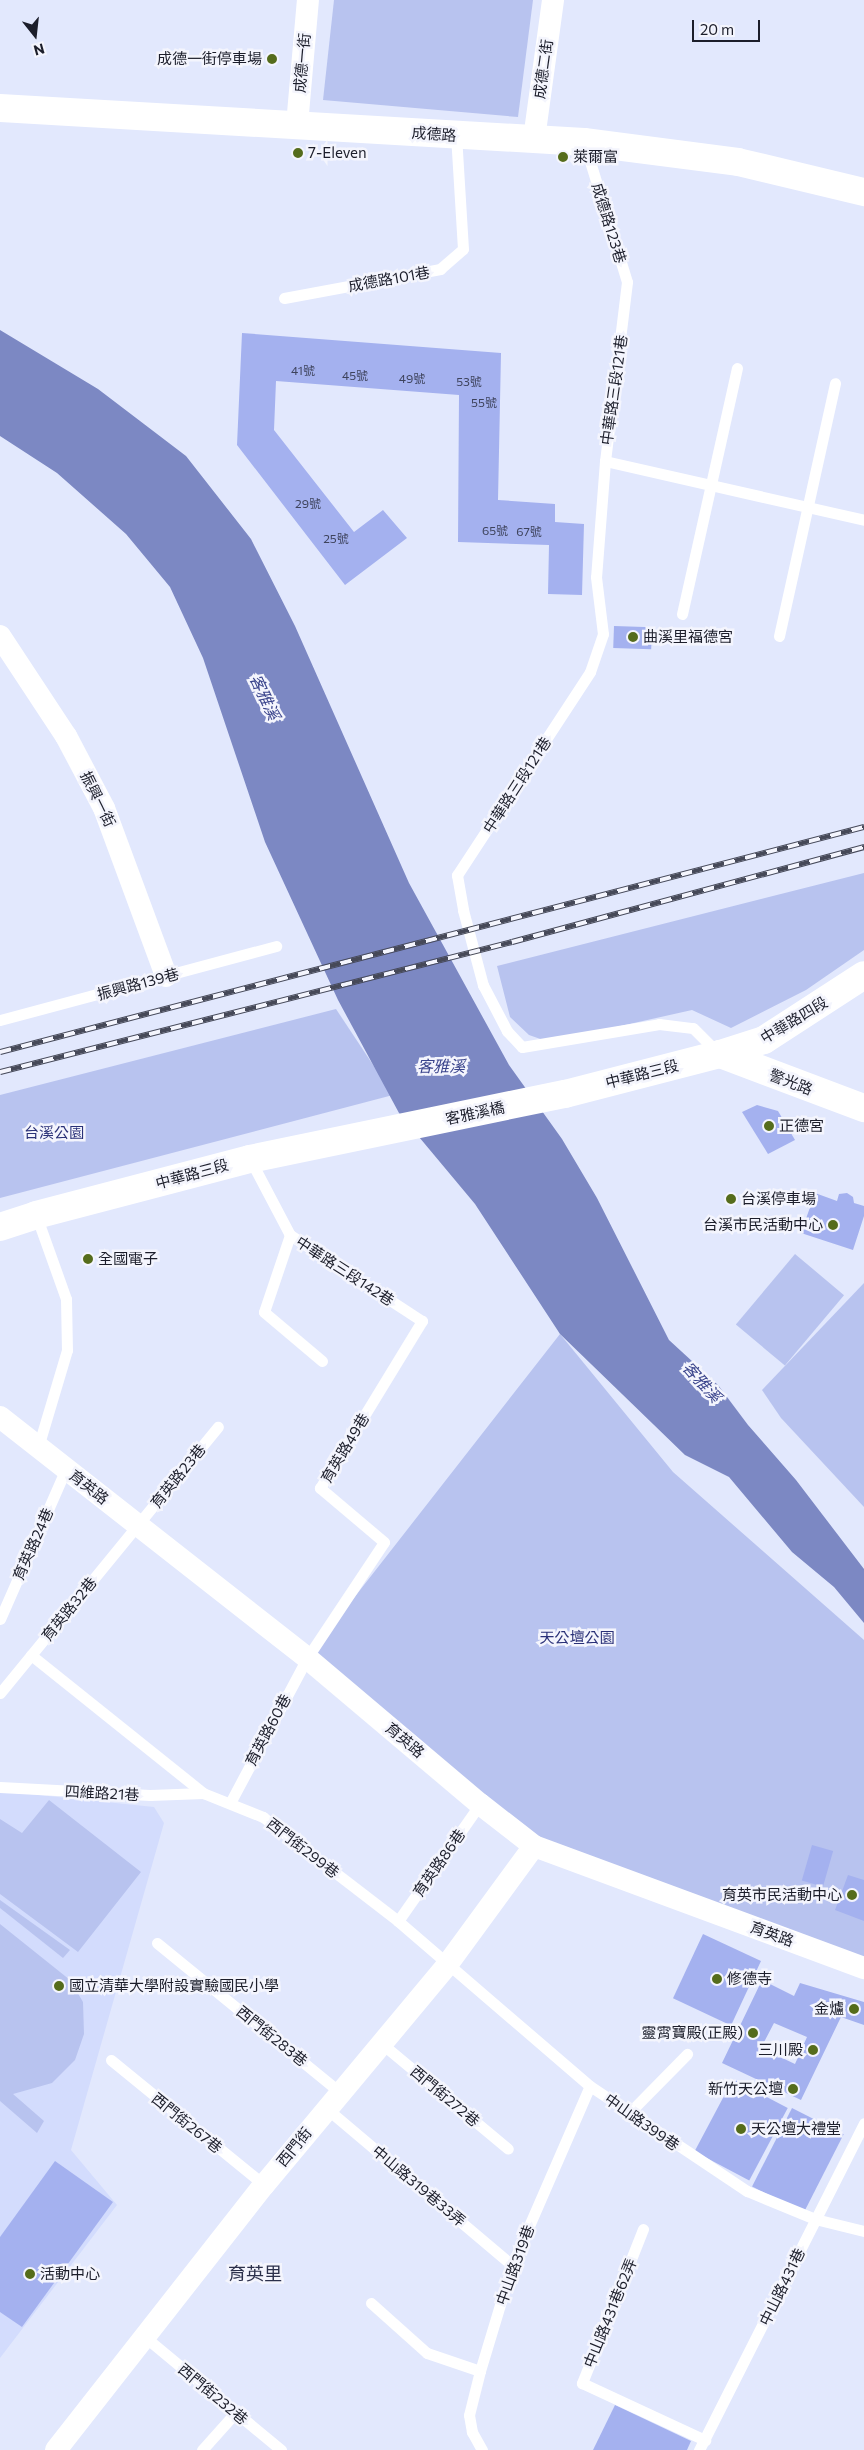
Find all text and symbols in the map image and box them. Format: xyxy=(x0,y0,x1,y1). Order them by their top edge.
north arrow xyxy=(10,10,60,60)
scale bar xyxy=(694,10,762,42)
text: 20 m xyxy=(700,20,734,38)
street label: 成德一街 xyxy=(290,32,314,94)
street label: 成德二街 xyxy=(530,38,556,100)
text: N xyxy=(32,40,47,60)
place label: 成德一街停車場 xyxy=(157,50,262,68)
marker: 成德一街停車場 xyxy=(266,53,278,65)
street label: 成德路 xyxy=(411,123,457,145)
place label: 7-Eleven xyxy=(308,144,367,162)
marker: 7-Eleven xyxy=(292,147,304,159)
place label: 萊爾富 xyxy=(573,148,618,166)
marker: 萊爾富 xyxy=(557,151,569,163)
street label: 成德路123巷 xyxy=(588,181,630,265)
street label: 成德路101巷 xyxy=(347,263,431,295)
street label: 中華路三段121巷 xyxy=(597,334,631,446)
house number: 41號 xyxy=(291,364,315,378)
house number: 45號 xyxy=(342,369,368,383)
house number: 49號 xyxy=(399,372,425,386)
house number: 53號 xyxy=(456,375,482,389)
house number: 55號 xyxy=(471,396,497,410)
house number: 29號 xyxy=(295,497,321,511)
house number: 65號 xyxy=(482,524,508,538)
house number: 67號 xyxy=(516,525,542,539)
house number: 25號 xyxy=(323,532,349,546)
place label: 曲溪里福德宮 xyxy=(643,628,733,646)
marker: 曲溪里福德宮 xyxy=(627,631,639,643)
water label: 客雅溪 xyxy=(246,671,284,723)
street label: 中華路三段121巷 xyxy=(479,733,555,837)
street label: 振興一街 xyxy=(77,768,119,830)
street label: 振興路139巷 xyxy=(95,964,181,1004)
street label: 中華路四段 xyxy=(757,993,831,1047)
water label: 客雅溪 xyxy=(417,1056,465,1076)
street label: 中華路三段 xyxy=(603,1056,681,1092)
street label: 警光路 xyxy=(767,1066,815,1098)
street label: 客雅溪橋 xyxy=(444,1098,506,1128)
place label: 正德宮 xyxy=(779,1117,824,1135)
marker: 正德宮 xyxy=(763,1120,775,1132)
park label: 台溪公園 xyxy=(24,1124,84,1142)
street label: 中華路三段 xyxy=(153,1156,231,1192)
place label: 台溪停車場 xyxy=(741,1190,816,1208)
marker: 台溪停車場 xyxy=(725,1193,737,1205)
place label: 台溪市民活動中心 xyxy=(703,1216,823,1234)
marker: 台溪市民活動中心 xyxy=(827,1219,839,1231)
street label: 中華路三段142巷 xyxy=(292,1233,398,1309)
place label: 全國電子 xyxy=(98,1250,158,1268)
marker: 全國電子 xyxy=(82,1253,94,1265)
water label: 客雅溪 xyxy=(679,1358,725,1406)
street label: 育英路49巷 xyxy=(317,1410,373,1486)
street label: 育英路23巷 xyxy=(147,1440,209,1512)
street label: 育英路 xyxy=(66,1466,112,1508)
street label: 育英路24巷 xyxy=(9,1505,57,1583)
street label: 育英路32巷 xyxy=(38,1573,100,1645)
park label: 天公壇公園 xyxy=(540,1629,614,1647)
street label: 育英路60巷 xyxy=(242,1691,294,1769)
street label: 育英路 xyxy=(382,1719,428,1761)
street label: 四維路21巷 xyxy=(64,1782,140,1804)
street label: 西門街299巷 xyxy=(263,1814,343,1882)
street label: 育英路86巷 xyxy=(409,1826,469,1900)
place label: 育英市民活動中心 xyxy=(722,1886,842,1904)
marker: 育英市民活動中心 xyxy=(846,1889,858,1901)
street label: 育英路 xyxy=(748,1918,796,1950)
place label: 修德寺 xyxy=(727,1970,772,1988)
marker: 修德寺 xyxy=(711,1973,723,1985)
place label: 國立清華大學附設實驗國民小學 xyxy=(69,1977,279,1995)
marker: 國立清華大學附設實驗國民小學 xyxy=(53,1980,65,1992)
place label: 金爐 xyxy=(814,2000,844,2018)
street label: 西門街283巷 xyxy=(233,2002,311,2070)
marker: 金爐 xyxy=(848,2003,860,2015)
place label: 靈霄寶殿(正殿) xyxy=(641,2024,743,2042)
marker: 靈霄寶殿(正殿) xyxy=(747,2027,759,2039)
place label: 三川殿 xyxy=(758,2041,803,2059)
marker: 三川殿 xyxy=(807,2044,819,2056)
street label: 西門街272巷 xyxy=(407,2062,483,2130)
place label: 新竹天公壇 xyxy=(708,2080,783,2098)
marker: 新竹天公壇 xyxy=(787,2083,799,2095)
street label: 西門街267巷 xyxy=(148,2089,226,2157)
street label: 中山路399巷 xyxy=(601,2090,683,2154)
place label: 天公壇大禮堂 xyxy=(751,2120,841,2138)
marker: 天公壇大禮堂 xyxy=(735,2123,747,2135)
street label: 西門街 xyxy=(273,2124,315,2170)
street label: 中山路319巷33弄 xyxy=(369,2142,469,2230)
street label: 中山路319巷 xyxy=(492,2222,538,2308)
street label: 中山路431巷 xyxy=(756,2245,808,2329)
street label: 中山路431巷62弄 xyxy=(580,2256,640,2370)
district label: 育英里 xyxy=(228,2262,282,2284)
place label: 活動中心 xyxy=(40,2265,100,2283)
marker: 活動中心 xyxy=(24,2268,36,2280)
street label: 西門街232巷 xyxy=(175,2360,251,2428)

